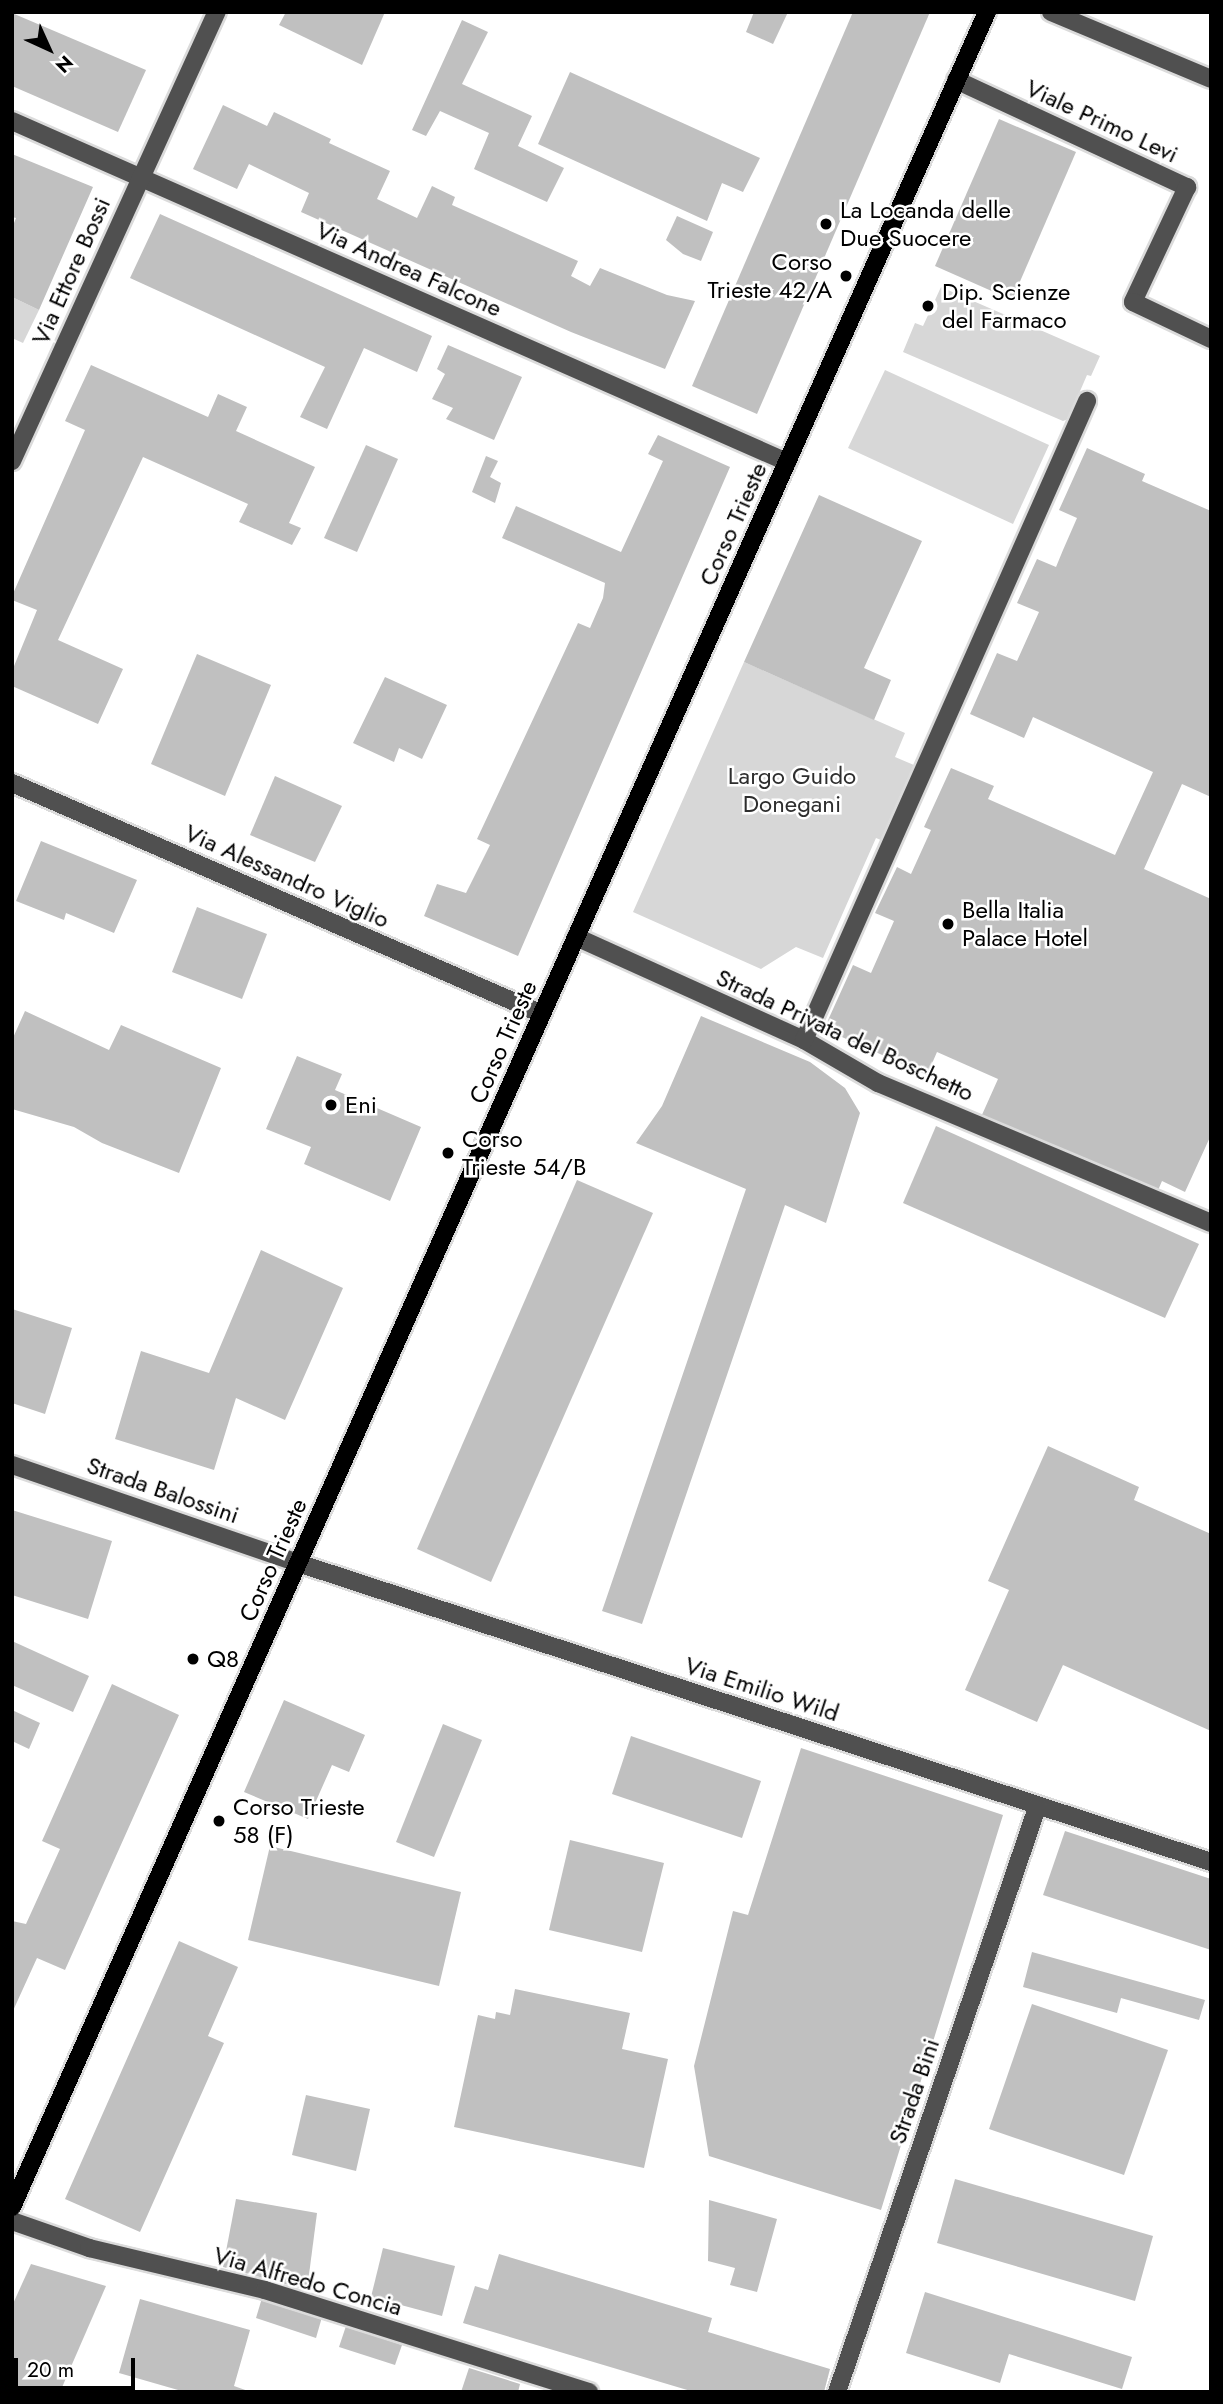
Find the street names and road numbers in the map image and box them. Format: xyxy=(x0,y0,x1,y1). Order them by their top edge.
street label: Viale Primo Levi xyxy=(1021,73,1183,169)
street label: Via Ettore Bossi xyxy=(26,193,116,349)
street label: Via Andrea Falcone xyxy=(312,215,506,323)
street label: Corso Trieste xyxy=(693,458,773,590)
street label: Via Alessandro Viglio xyxy=(180,818,394,934)
street label: Strada Privata del Boschetto xyxy=(712,963,978,1107)
street label: Corso Trieste xyxy=(463,976,543,1108)
street label: Strada Balossini xyxy=(83,1450,243,1530)
street label: Corso Trieste xyxy=(233,1494,313,1626)
street label: Via Emilio Wild xyxy=(681,1651,843,1727)
street label: Strada Bini xyxy=(883,2035,945,2147)
street label: Via Alfredo Concia xyxy=(210,2240,406,2322)

